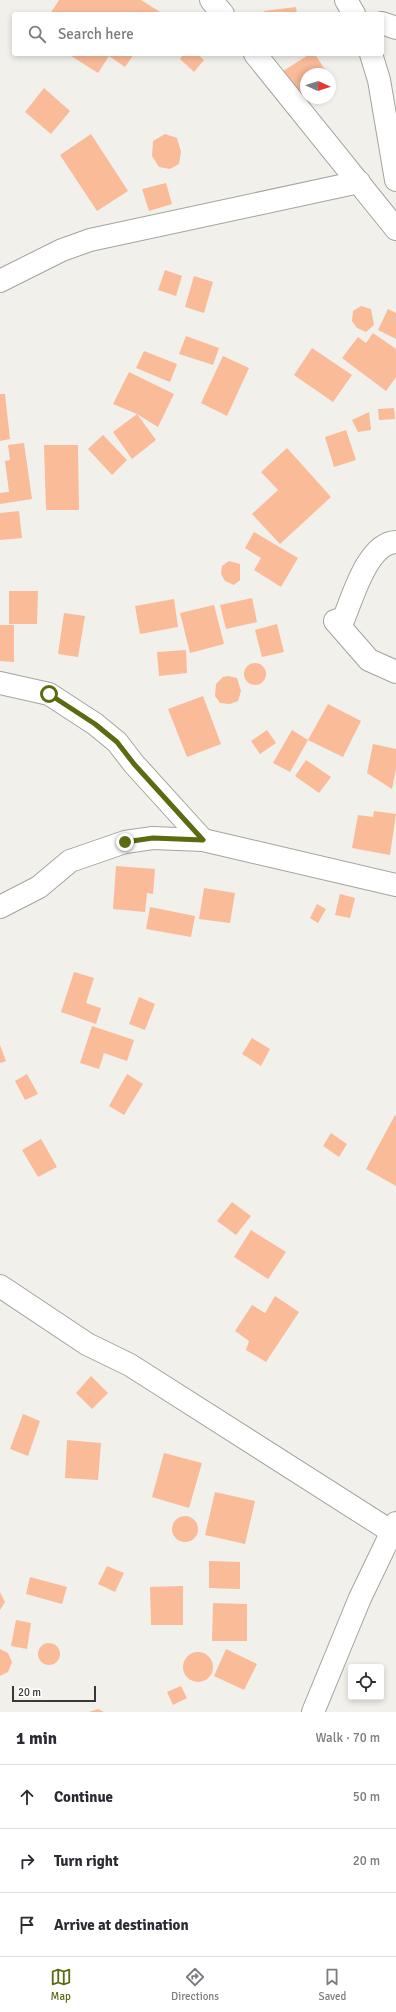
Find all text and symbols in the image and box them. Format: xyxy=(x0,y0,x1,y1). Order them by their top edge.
search box xyxy=(12,12,384,56)
icon: search xyxy=(26,23,48,45)
text: Search here xyxy=(58,25,134,43)
north arrow xyxy=(300,68,336,104)
route start xyxy=(40,685,58,703)
route end xyxy=(116,833,134,851)
map controls xyxy=(348,1664,384,1700)
button: locate xyxy=(348,1664,384,1700)
scale bar xyxy=(12,1684,96,1703)
text: 20 m xyxy=(18,1686,41,1699)
text: 1 min xyxy=(16,1728,57,1749)
text: Walk · 70 m xyxy=(316,1730,380,1746)
icon: ahead xyxy=(16,1786,38,1808)
text: Continue xyxy=(54,1788,113,1806)
text: 50 m xyxy=(353,1789,380,1805)
icon: right xyxy=(16,1850,38,1872)
text: Turn right xyxy=(54,1852,119,1870)
text: 20 m xyxy=(353,1853,380,1869)
icon: arrive xyxy=(16,1914,38,1936)
text: Arrive at destination xyxy=(54,1916,189,1934)
tab: Map xyxy=(50,1966,72,2003)
tab: Directions xyxy=(171,1966,219,2003)
tab: Saved xyxy=(319,1966,346,2003)

